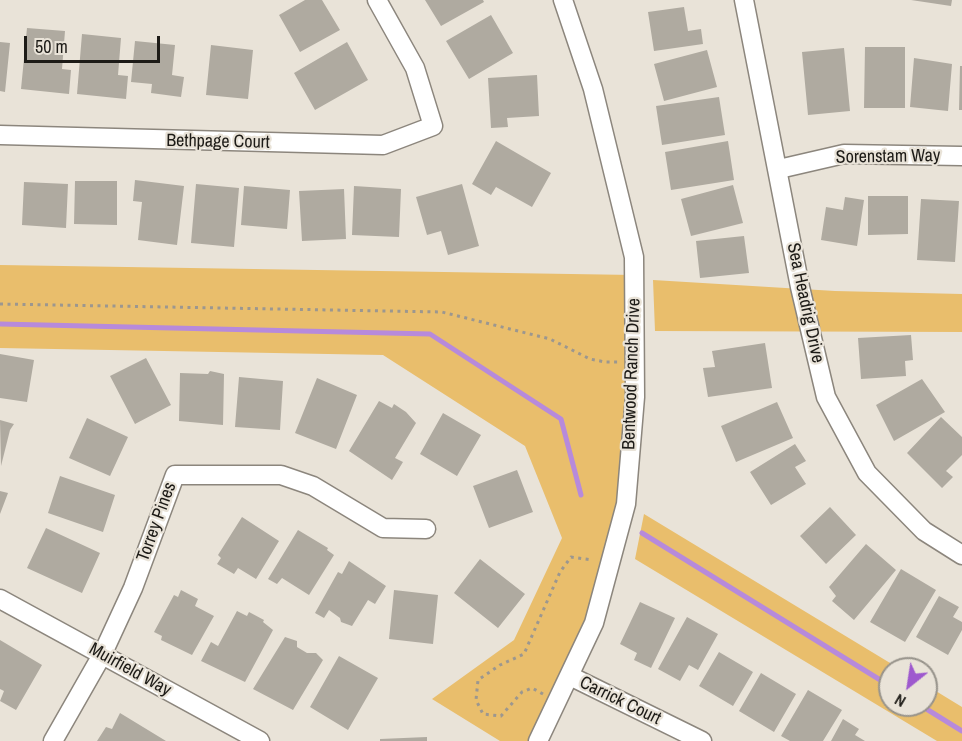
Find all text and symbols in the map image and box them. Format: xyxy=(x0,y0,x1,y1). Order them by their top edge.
scale bar xyxy=(27,24,164,62)
text: 50 m xyxy=(35,34,68,59)
street label: Bethpage Court xyxy=(166,130,270,154)
street label: Sorenstam Way xyxy=(836,145,940,169)
street label: Sea Headrig Drive xyxy=(782,241,828,365)
street label: Bentwood Ranch Drive xyxy=(619,298,645,450)
street label: Torrey Pines xyxy=(133,479,181,565)
street label: Muirfield Way xyxy=(85,639,175,701)
north arrow xyxy=(878,657,938,717)
street label: Carrick Court xyxy=(576,672,664,730)
text: N xyxy=(890,689,910,713)

